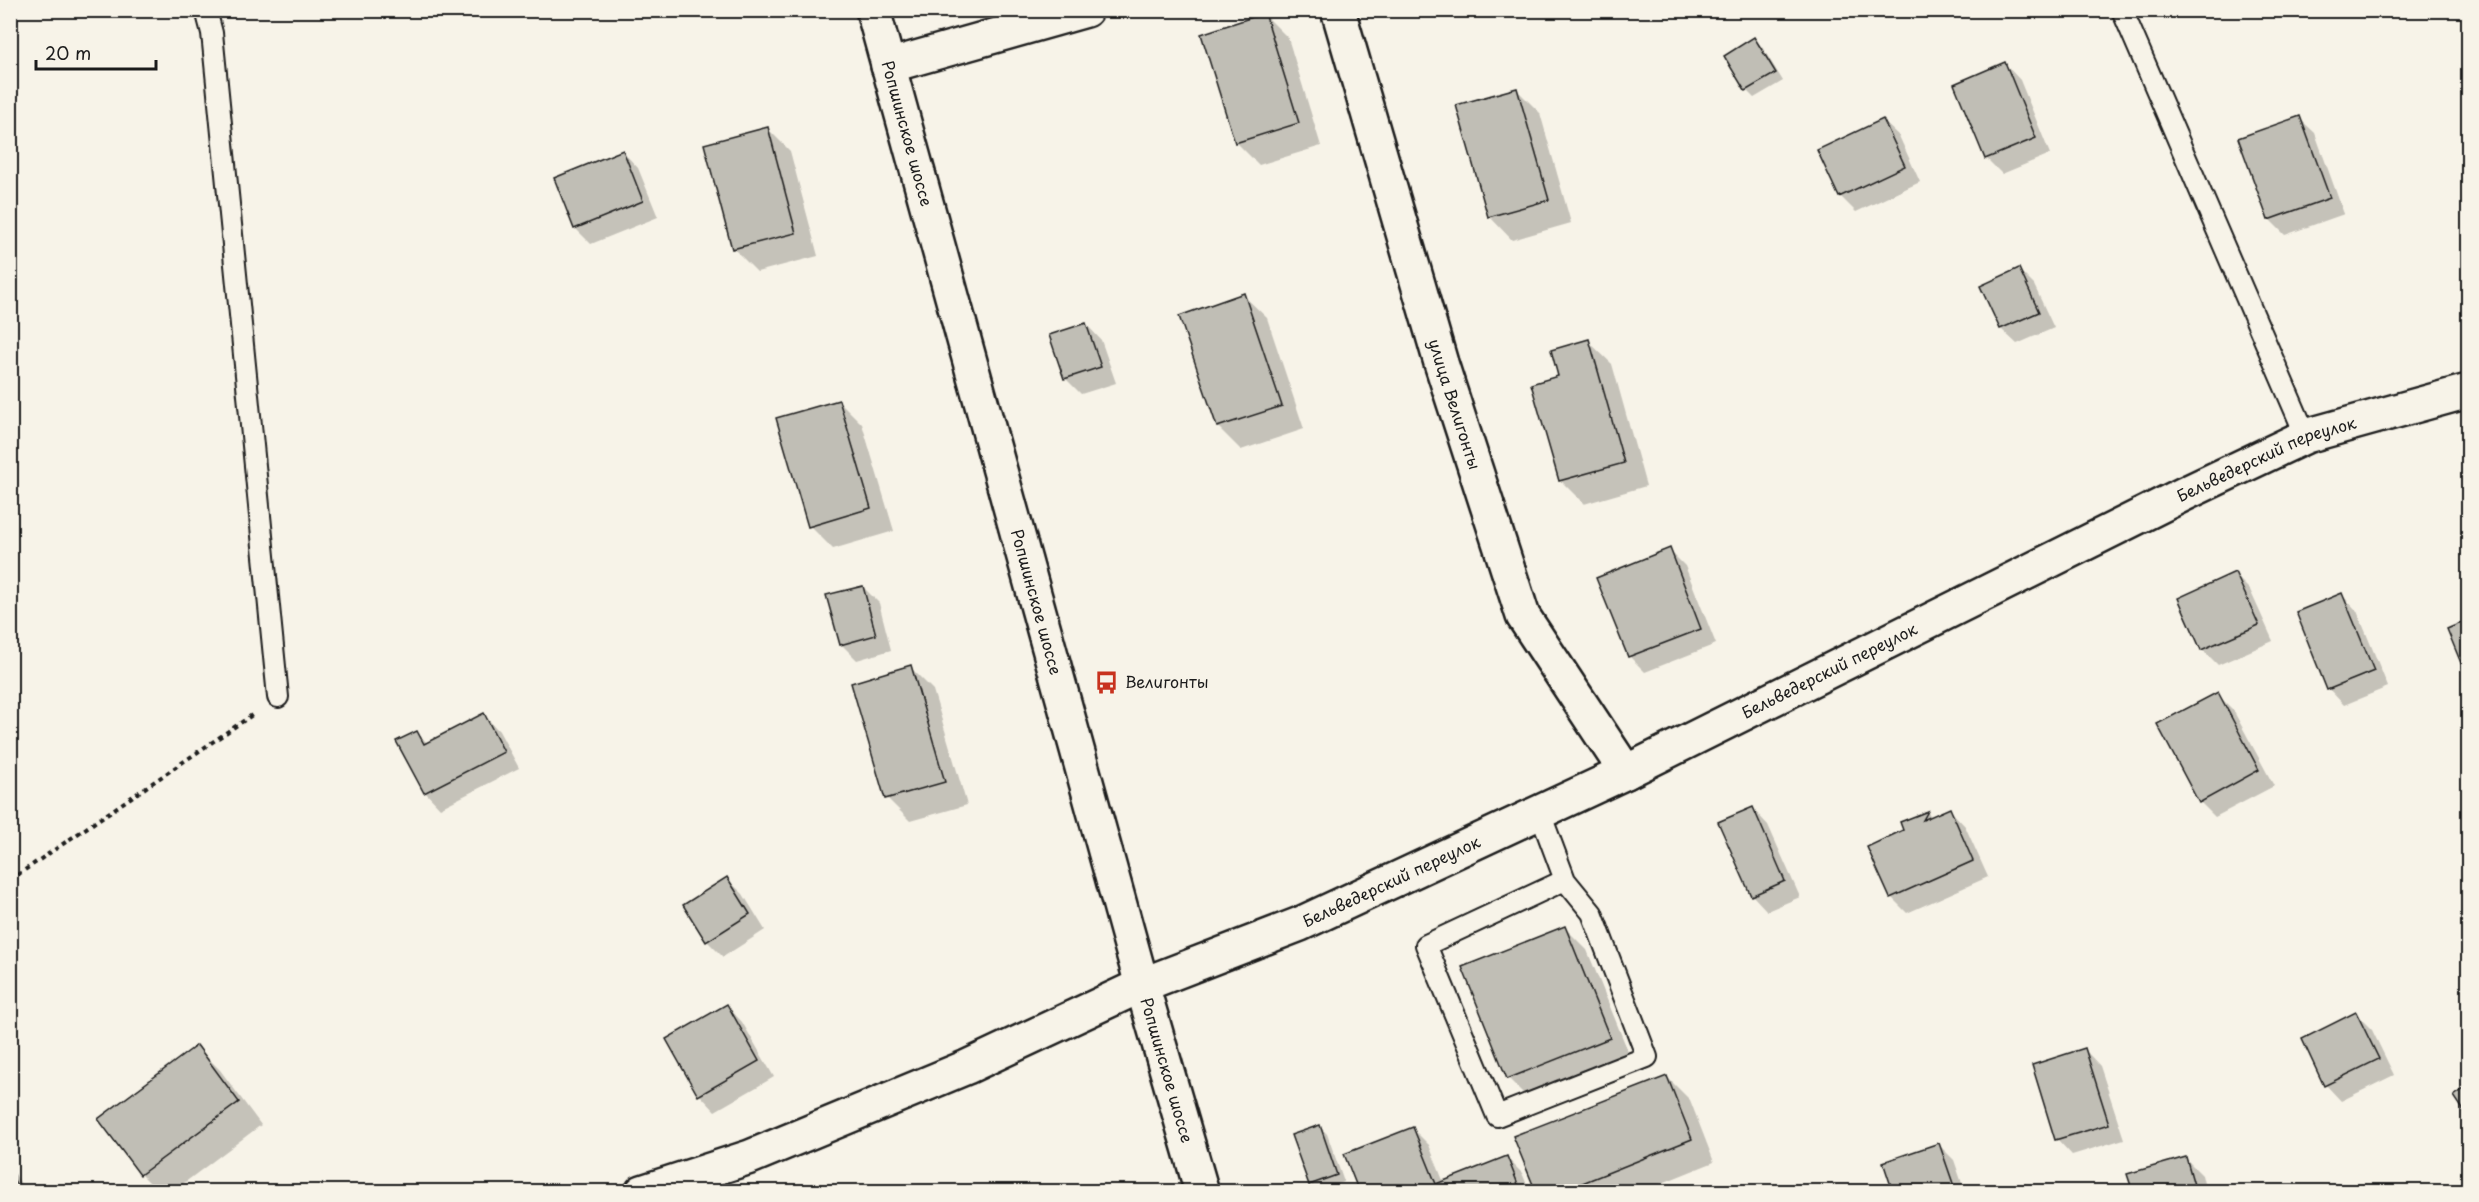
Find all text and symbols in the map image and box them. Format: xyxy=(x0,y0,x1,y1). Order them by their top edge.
scale bar xyxy=(36,33,156,71)
text: 20 m xyxy=(45,39,91,66)
street label: Ропшинское шоссе xyxy=(876,57,940,209)
street label: улица Велигонты xyxy=(1424,336,1488,472)
street label: Бельведерский переулок xyxy=(2172,410,2359,507)
street label: Ропшинское шоссе xyxy=(1006,526,1069,677)
street label: Бельведерский переулок xyxy=(1737,616,1921,724)
bus stop icon: Велигонты xyxy=(1094,669,1120,695)
place label: Велигонты xyxy=(1125,669,1209,693)
street label: Бельведерский переулок xyxy=(1298,829,1484,932)
street label: Ропшинское шоссе xyxy=(1135,994,1200,1145)

